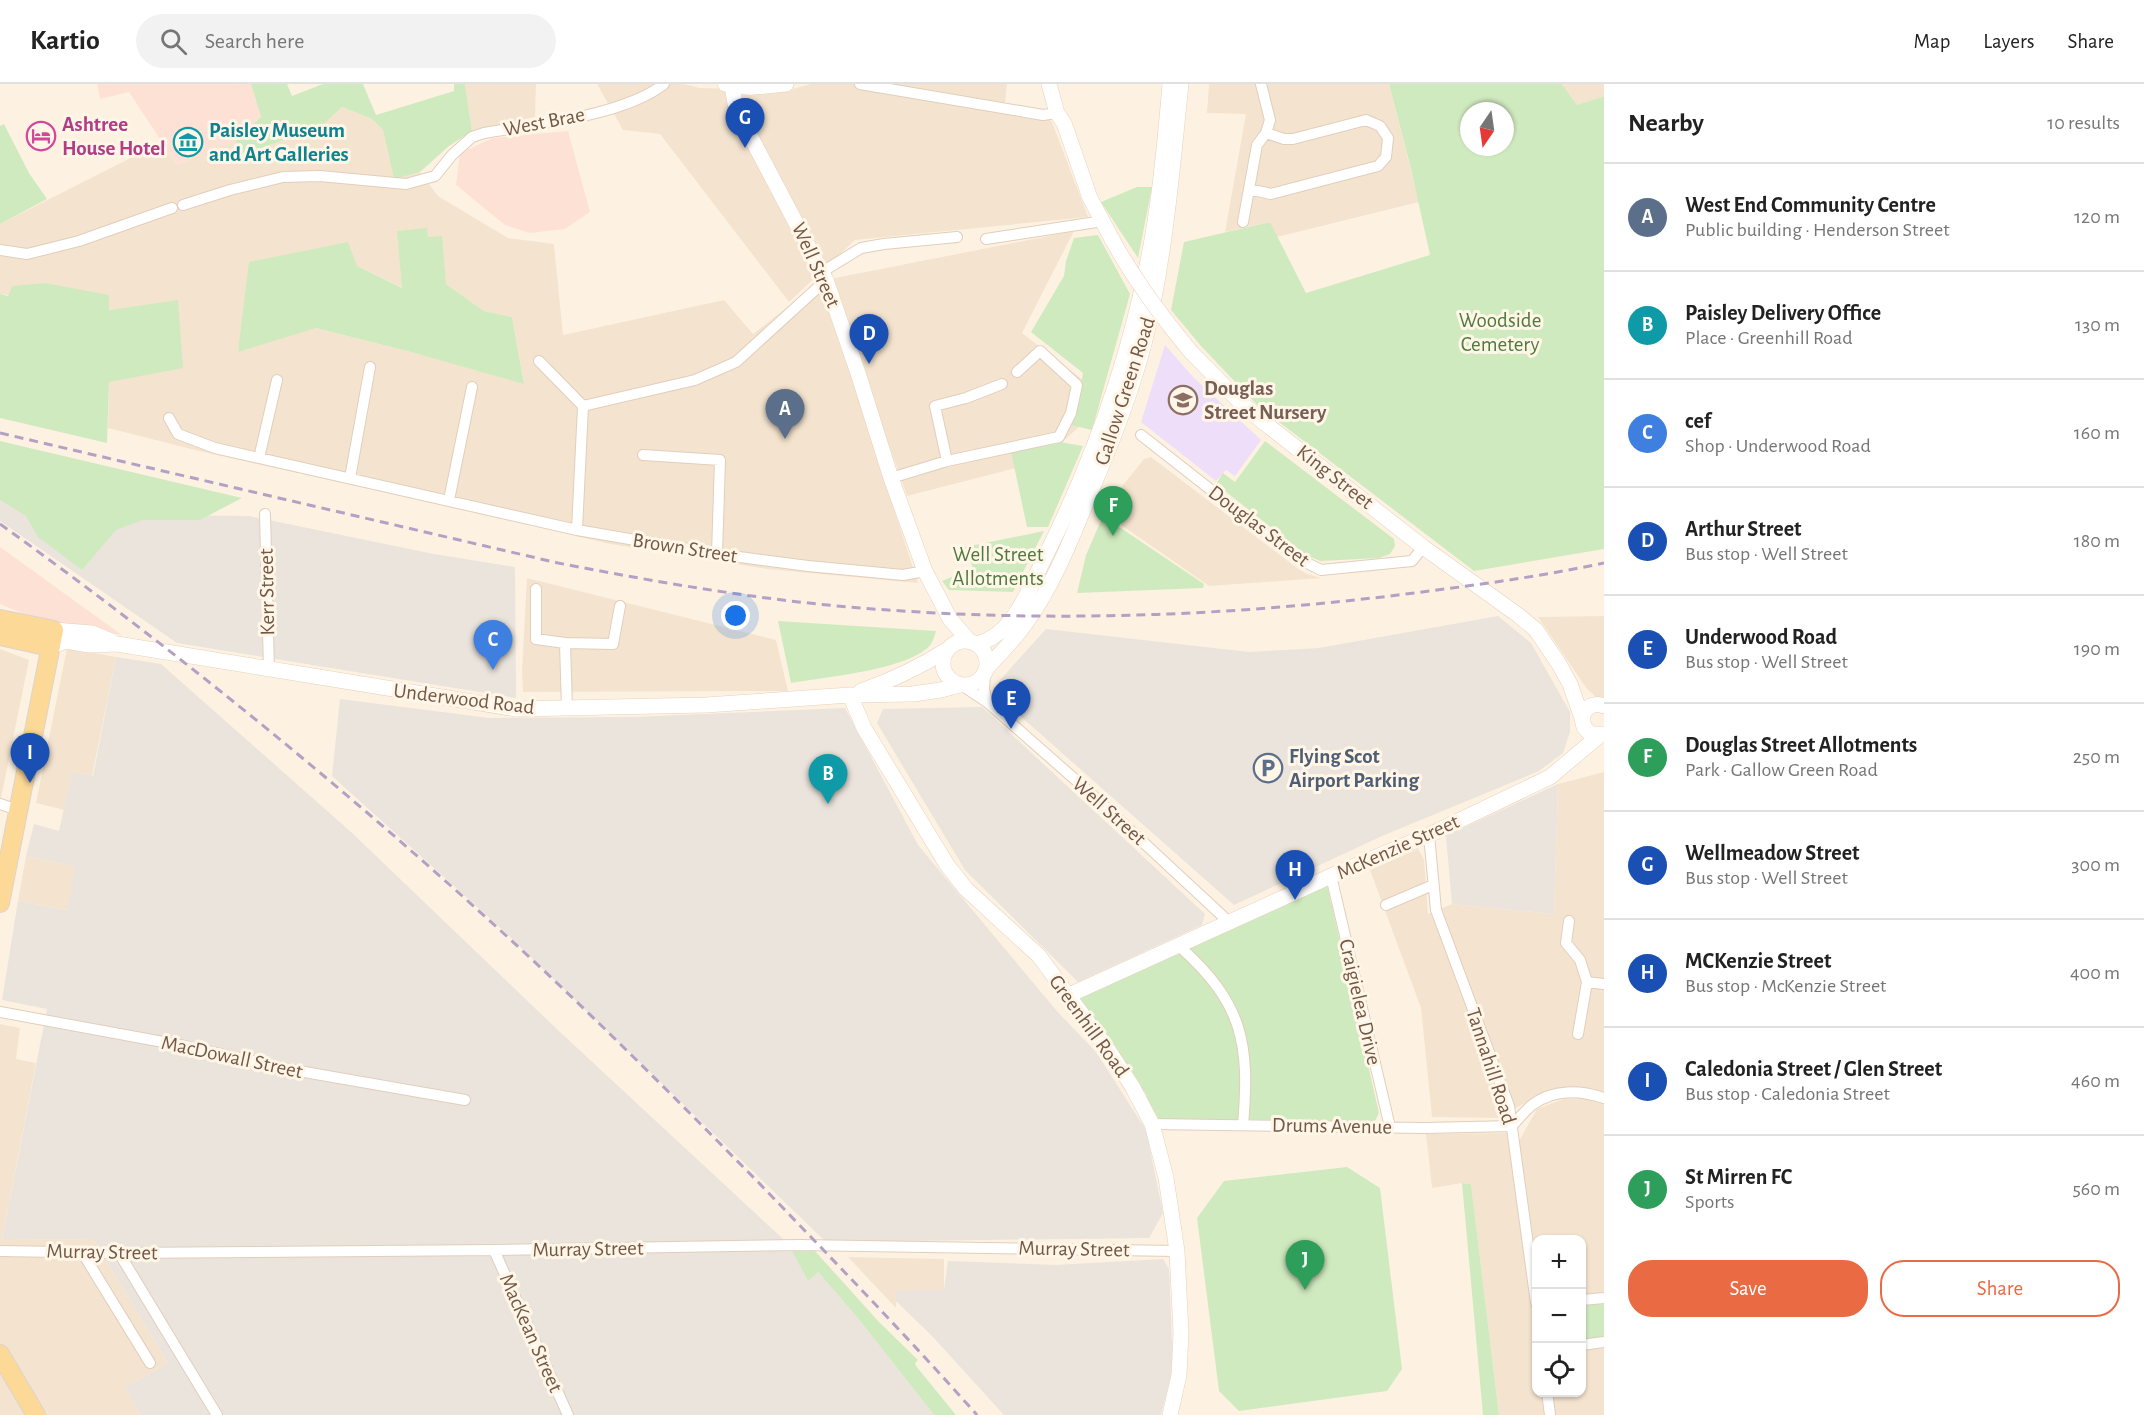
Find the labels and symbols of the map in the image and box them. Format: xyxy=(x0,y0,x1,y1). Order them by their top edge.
pin: G xyxy=(726,98,764,148)
north arrow xyxy=(1460,102,1514,156)
street label: West Brae xyxy=(502,104,586,140)
place label: Ashtree House Hotel xyxy=(62,114,166,159)
hotel icon: Ashtree House Hotel xyxy=(25,120,57,152)
place label: Paisley Museum and Art Galleries xyxy=(209,120,349,165)
museum icon: Paisley Museum and Art Galleries xyxy=(172,126,204,158)
street label: Well Street xyxy=(788,219,844,311)
park label: Woodside Cemetery xyxy=(1459,310,1541,355)
pin: D xyxy=(850,314,888,364)
street label: Gallow Green Road xyxy=(1091,314,1159,468)
place label: Douglas Street Nursery xyxy=(1204,378,1327,423)
school or university icon: Douglas Street Nursery xyxy=(1167,384,1199,416)
pin: A xyxy=(766,390,804,439)
street label: King Street xyxy=(1293,441,1377,513)
street label: Douglas Street xyxy=(1205,481,1314,571)
pin: F xyxy=(1094,486,1132,536)
street label: Brown Street xyxy=(631,529,739,567)
park label: Well Street Allotments xyxy=(952,544,1044,589)
street label: Kerr Street xyxy=(256,548,278,636)
your location xyxy=(721,601,750,630)
pin: C xyxy=(474,620,512,670)
street label: Underwood Road xyxy=(392,680,536,718)
pin: E xyxy=(992,680,1030,729)
pin: I xyxy=(10,734,50,783)
place label: Flying Scot Airport Parking xyxy=(1289,746,1419,791)
parking icon: Flying Scot Airport Parking xyxy=(1252,752,1284,784)
pin: B xyxy=(808,754,848,804)
street label: Well Street xyxy=(1068,773,1150,849)
street label: McKenzie Street xyxy=(1334,811,1463,883)
pin: H xyxy=(1276,850,1314,900)
street label: Craigielea Drive xyxy=(1335,937,1385,1067)
street label: Greenhill Road xyxy=(1045,971,1133,1081)
street label: Tannahill Road xyxy=(1462,1005,1520,1127)
street label: MacDowall Street xyxy=(159,1032,305,1082)
street label: Drums Avenue xyxy=(1272,1114,1392,1138)
street label: Murray Street xyxy=(532,1238,644,1260)
street label: Murray Street xyxy=(1018,1238,1130,1260)
pin: J xyxy=(1286,1240,1324,1290)
street label: Murray Street xyxy=(46,1241,158,1263)
street label: MacKean Street xyxy=(496,1271,567,1396)

